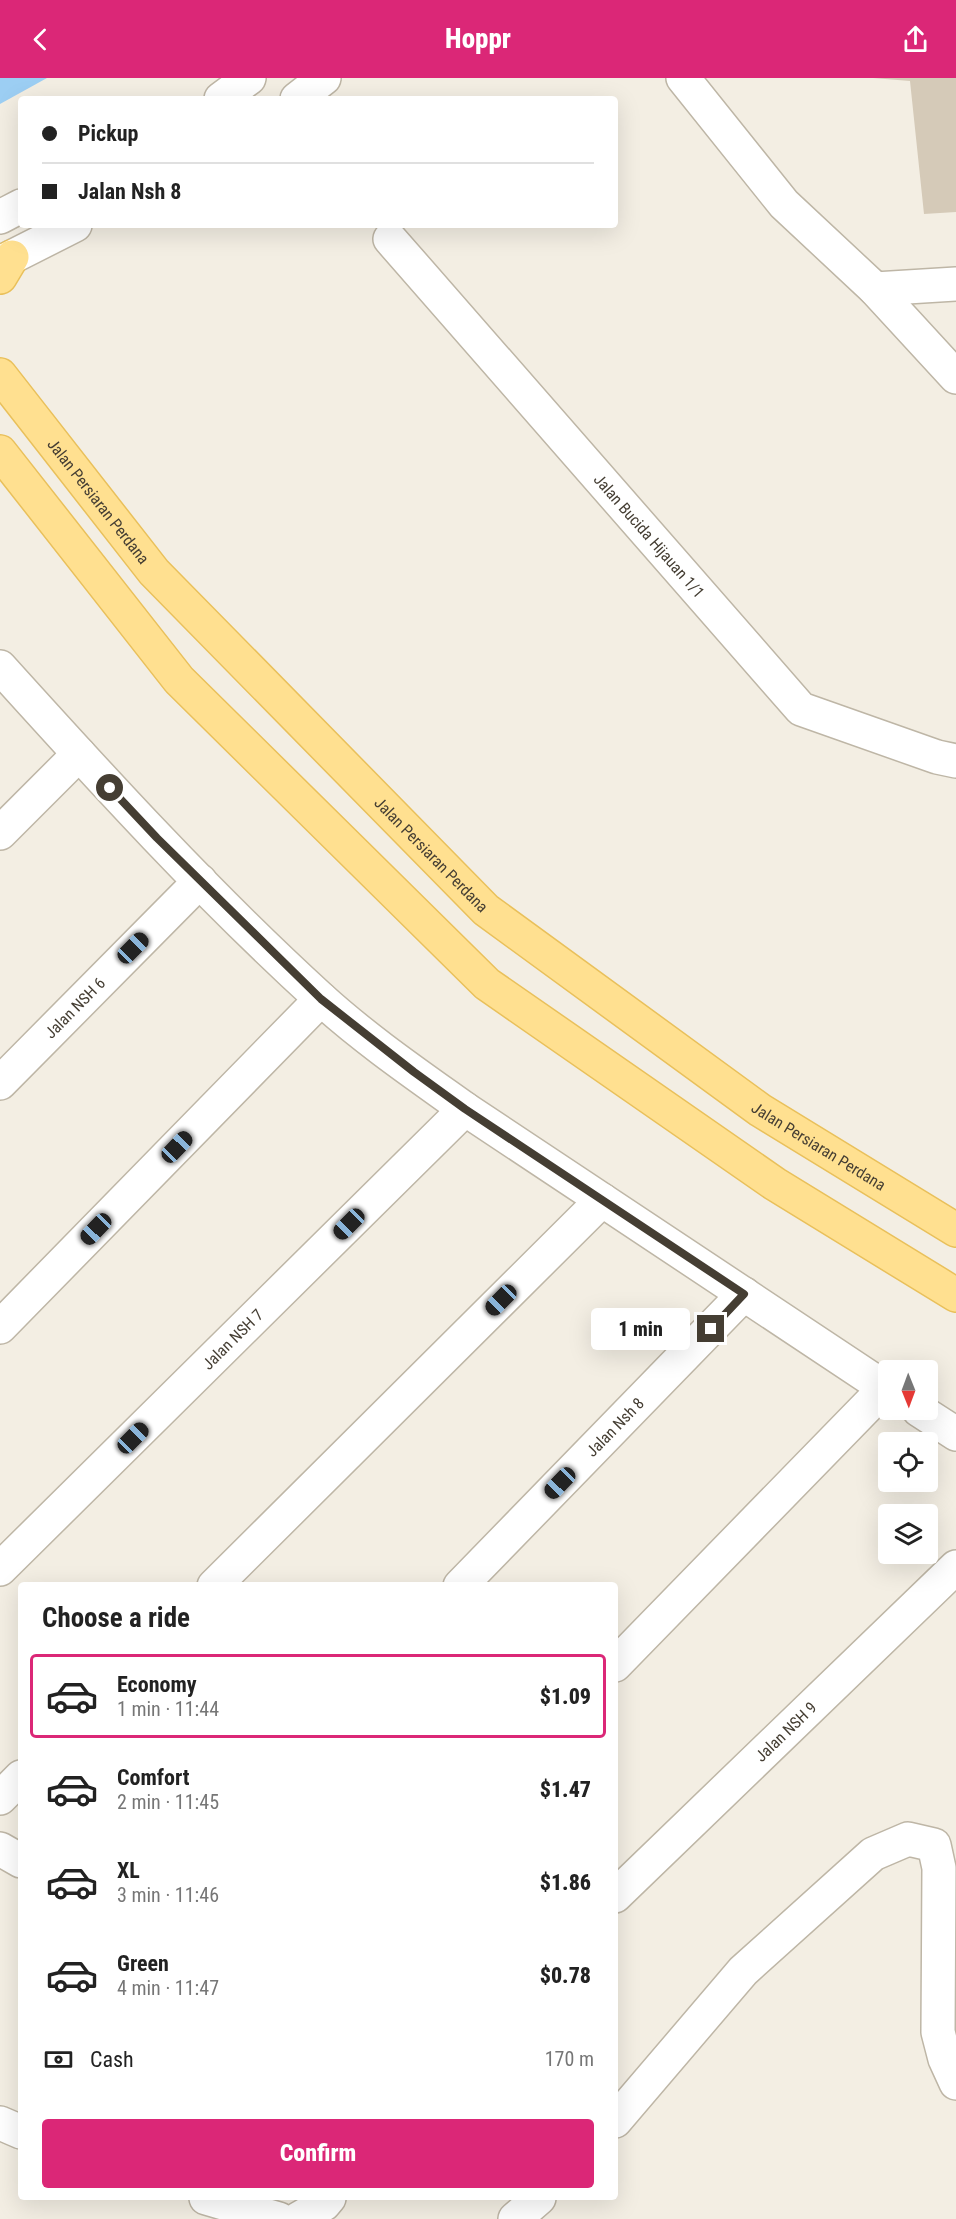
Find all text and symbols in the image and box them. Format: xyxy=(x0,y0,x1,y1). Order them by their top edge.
icon: back xyxy=(24,23,57,56)
text: Hoppr xyxy=(445,23,511,55)
icon: share xyxy=(899,23,932,56)
text: Pickup xyxy=(78,121,138,146)
text: Jalan Nsh 8 xyxy=(78,179,181,204)
street label: Jalan Persiaran Perdana xyxy=(44,435,153,567)
street label: Jalan Bucida Hijauan 1/1 xyxy=(590,470,709,601)
route start xyxy=(96,774,123,801)
street label: Jalan Persiaran Perdana xyxy=(371,793,492,916)
car xyxy=(114,929,152,967)
street label: Jalan NSH 6 xyxy=(40,973,109,1042)
street label: Jalan Persiaran Perdana xyxy=(748,1098,889,1194)
car xyxy=(158,1128,196,1166)
car xyxy=(330,1205,368,1243)
car xyxy=(77,1210,115,1248)
car xyxy=(482,1281,520,1319)
street label: Jalan NSH 7 xyxy=(198,1305,267,1373)
callout: 1 min xyxy=(591,1308,690,1350)
route end xyxy=(697,1315,724,1342)
text: 1 min xyxy=(618,1317,663,1341)
north arrow xyxy=(878,1360,938,1420)
map controls xyxy=(878,1360,938,1564)
street label: Jalan Nsh 8 xyxy=(582,1393,648,1460)
car xyxy=(114,1419,152,1457)
button: locate xyxy=(878,1432,938,1492)
car xyxy=(541,1464,579,1502)
button: layers xyxy=(878,1504,938,1564)
text: Choose a ride xyxy=(42,1602,190,1634)
icon: car xyxy=(45,1669,99,1723)
text: Economy xyxy=(117,1672,197,1697)
text: $1.09 xyxy=(540,1684,591,1709)
text: 1 min · 11:44 xyxy=(117,1697,219,1721)
street label: Jalan NSH 9 xyxy=(751,1698,820,1765)
icon: car xyxy=(45,1762,99,1816)
text: Comfort xyxy=(117,1765,190,1790)
text: $1.47 xyxy=(540,1777,591,1802)
text: 2 min · 11:45 xyxy=(117,1790,219,1814)
icon: car xyxy=(45,1855,99,1909)
text: XL xyxy=(117,1858,140,1883)
text: $1.86 xyxy=(540,1870,591,1895)
text: 3 min · 11:46 xyxy=(117,1883,219,1907)
icon: car xyxy=(45,1948,99,2002)
text: Green xyxy=(117,1951,169,1976)
text: $0.78 xyxy=(540,1963,591,1988)
text: 4 min · 11:47 xyxy=(117,1976,219,2000)
icon: cash xyxy=(42,2043,75,2076)
text: Cash xyxy=(90,2047,134,2072)
text: 170 m xyxy=(545,2047,594,2071)
button: Confirm xyxy=(42,2119,594,2188)

